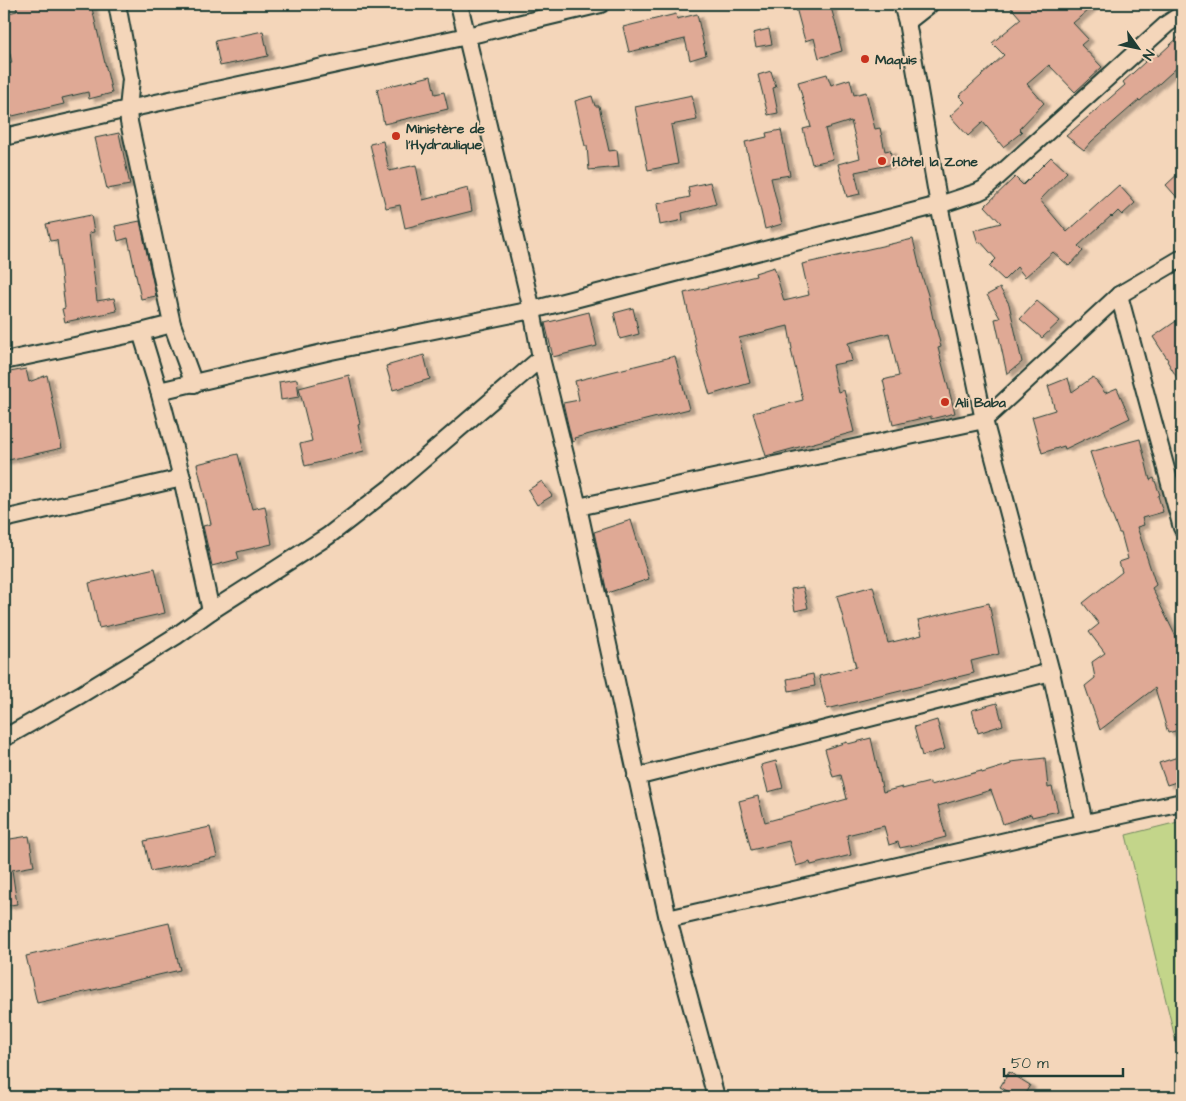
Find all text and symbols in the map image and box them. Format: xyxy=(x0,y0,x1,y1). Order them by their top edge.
north arrow xyxy=(1114,22,1164,72)
text: N xyxy=(1137,45,1159,64)
place label: Maquis xyxy=(875,50,917,70)
marker: Maquis xyxy=(859,53,871,65)
place label: Ministère de l'Hydraulique xyxy=(405,119,485,155)
marker: Ministère de l'Hydraulique xyxy=(390,130,402,142)
place label: Hôtel la Zone xyxy=(892,152,978,172)
marker: Hôtel la Zone xyxy=(876,155,888,167)
place label: Ali Baba xyxy=(955,393,1007,413)
marker: Ali Baba xyxy=(939,396,951,408)
scale bar xyxy=(1004,1046,1122,1078)
text: 50 m xyxy=(1011,1053,1049,1074)

